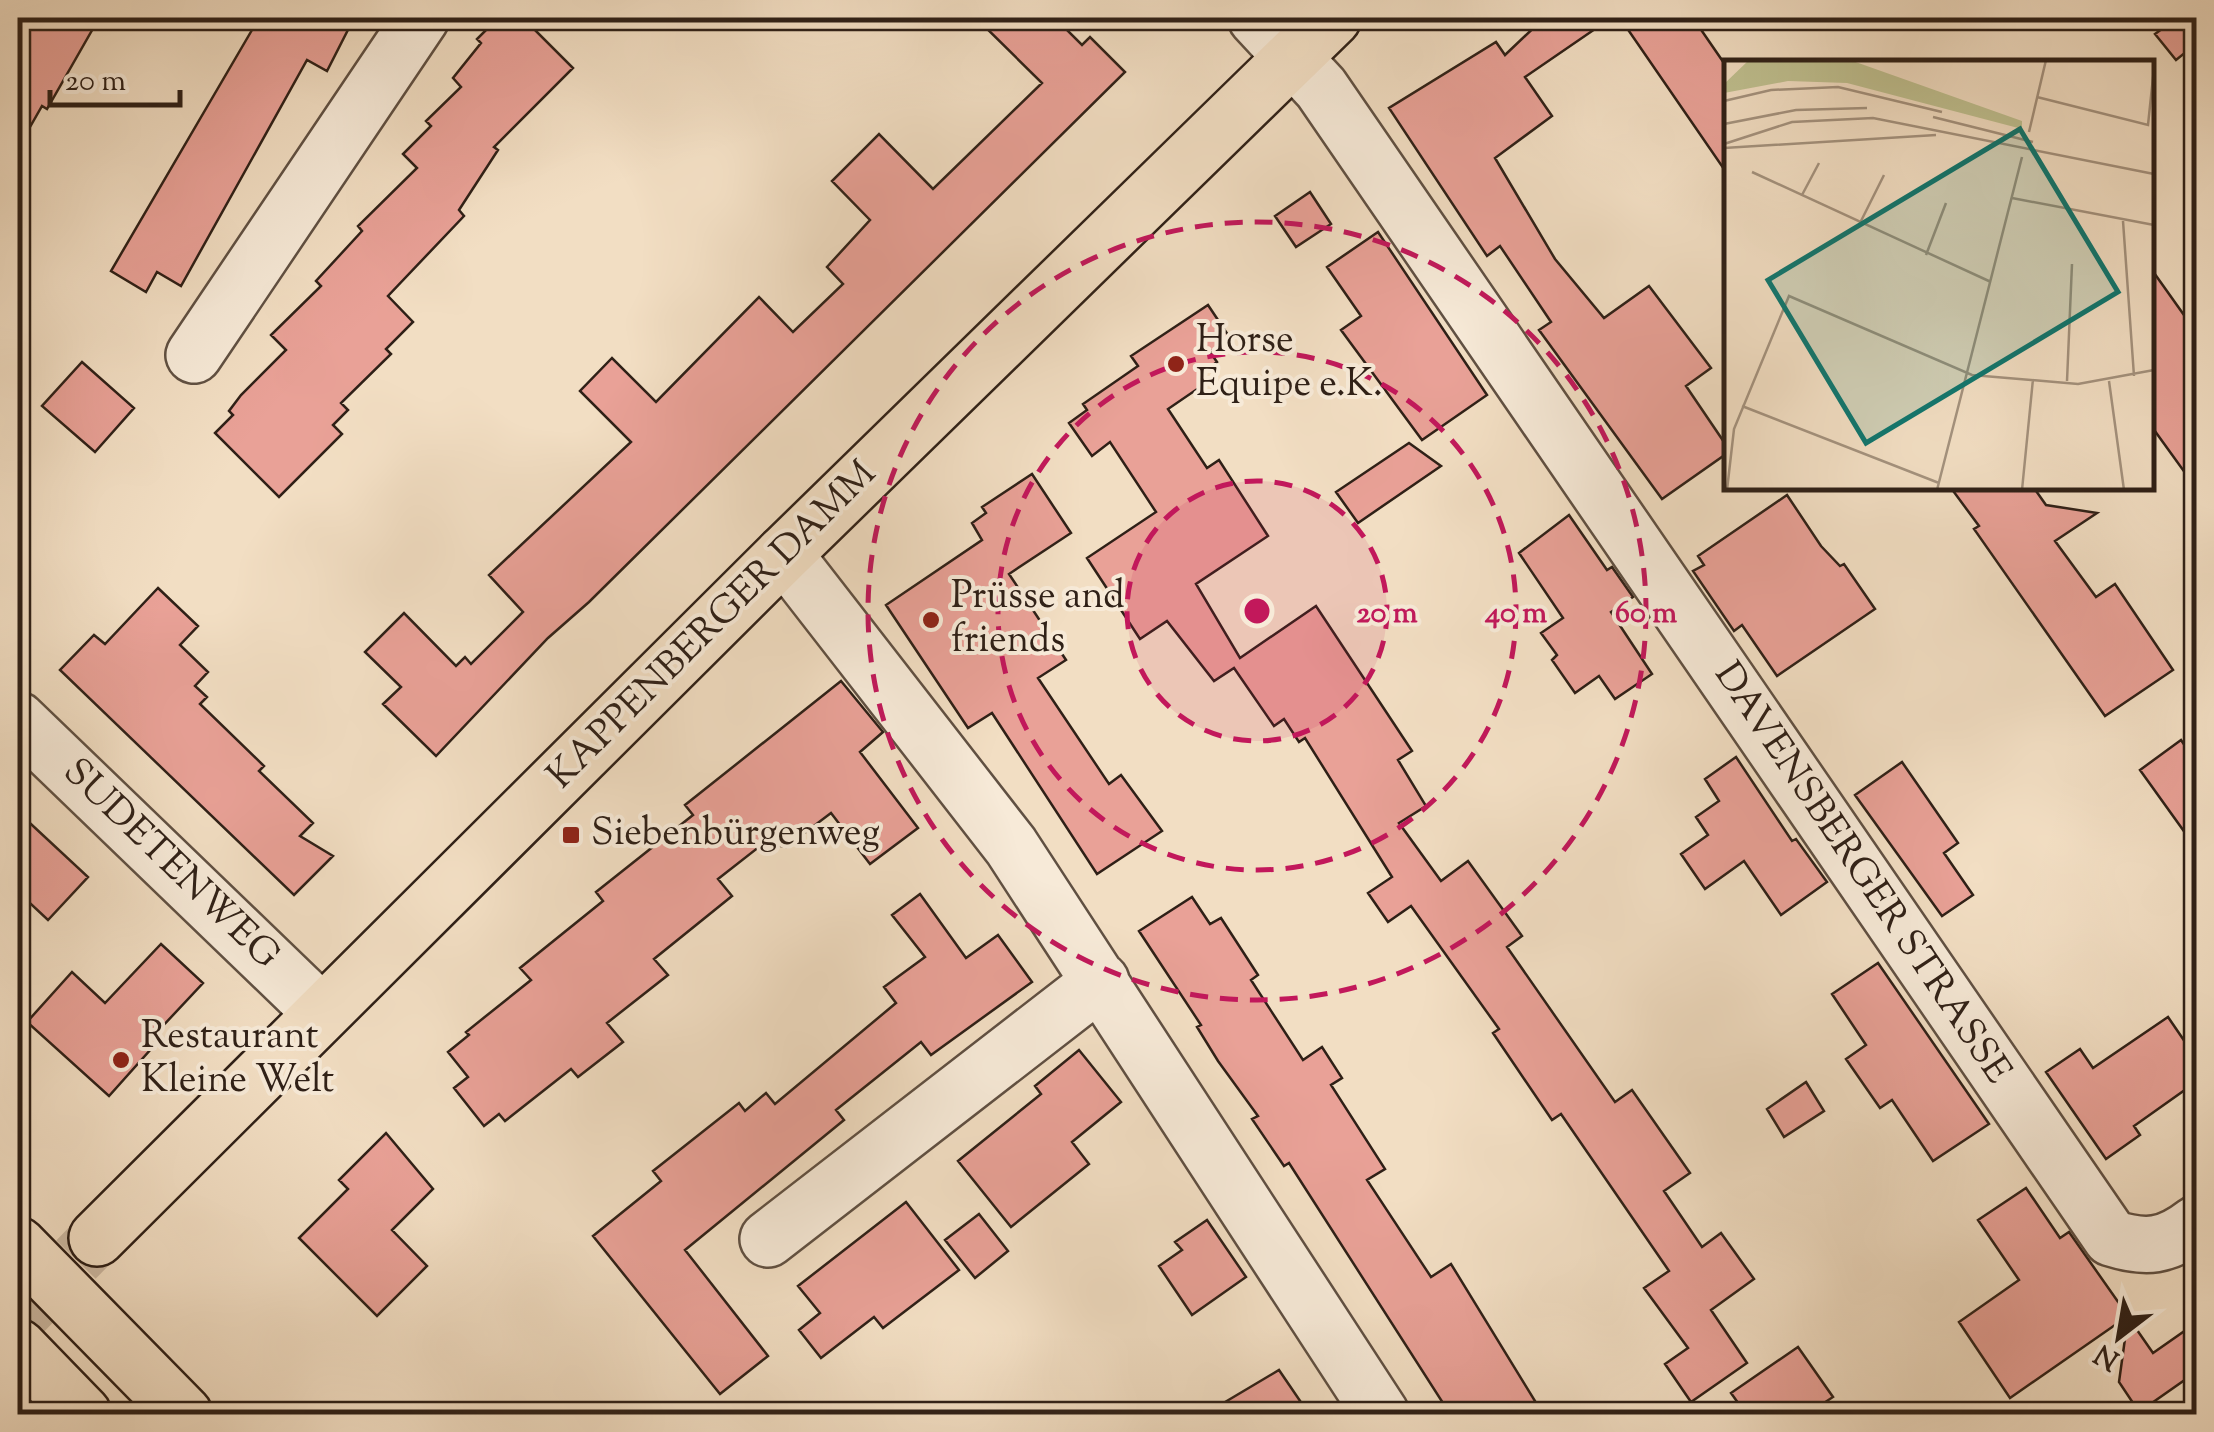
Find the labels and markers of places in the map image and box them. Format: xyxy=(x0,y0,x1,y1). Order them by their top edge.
place label: Horse Equipe e.K. xyxy=(1196,315,1383,413)
marker: Horse Equipe e.K. xyxy=(1165,353,1187,375)
place label: Prüsse and friends xyxy=(951,571,1125,669)
centre of rings xyxy=(1239,593,1275,629)
marker: Prüsse and friends xyxy=(920,609,942,631)
place label: Siebenbürgenweg xyxy=(591,808,880,862)
marker: Siebenbürgenweg xyxy=(560,824,582,846)
place label: Restaurant Kleine Welt xyxy=(141,1011,334,1109)
marker: Restaurant Kleine Welt xyxy=(110,1049,132,1071)

